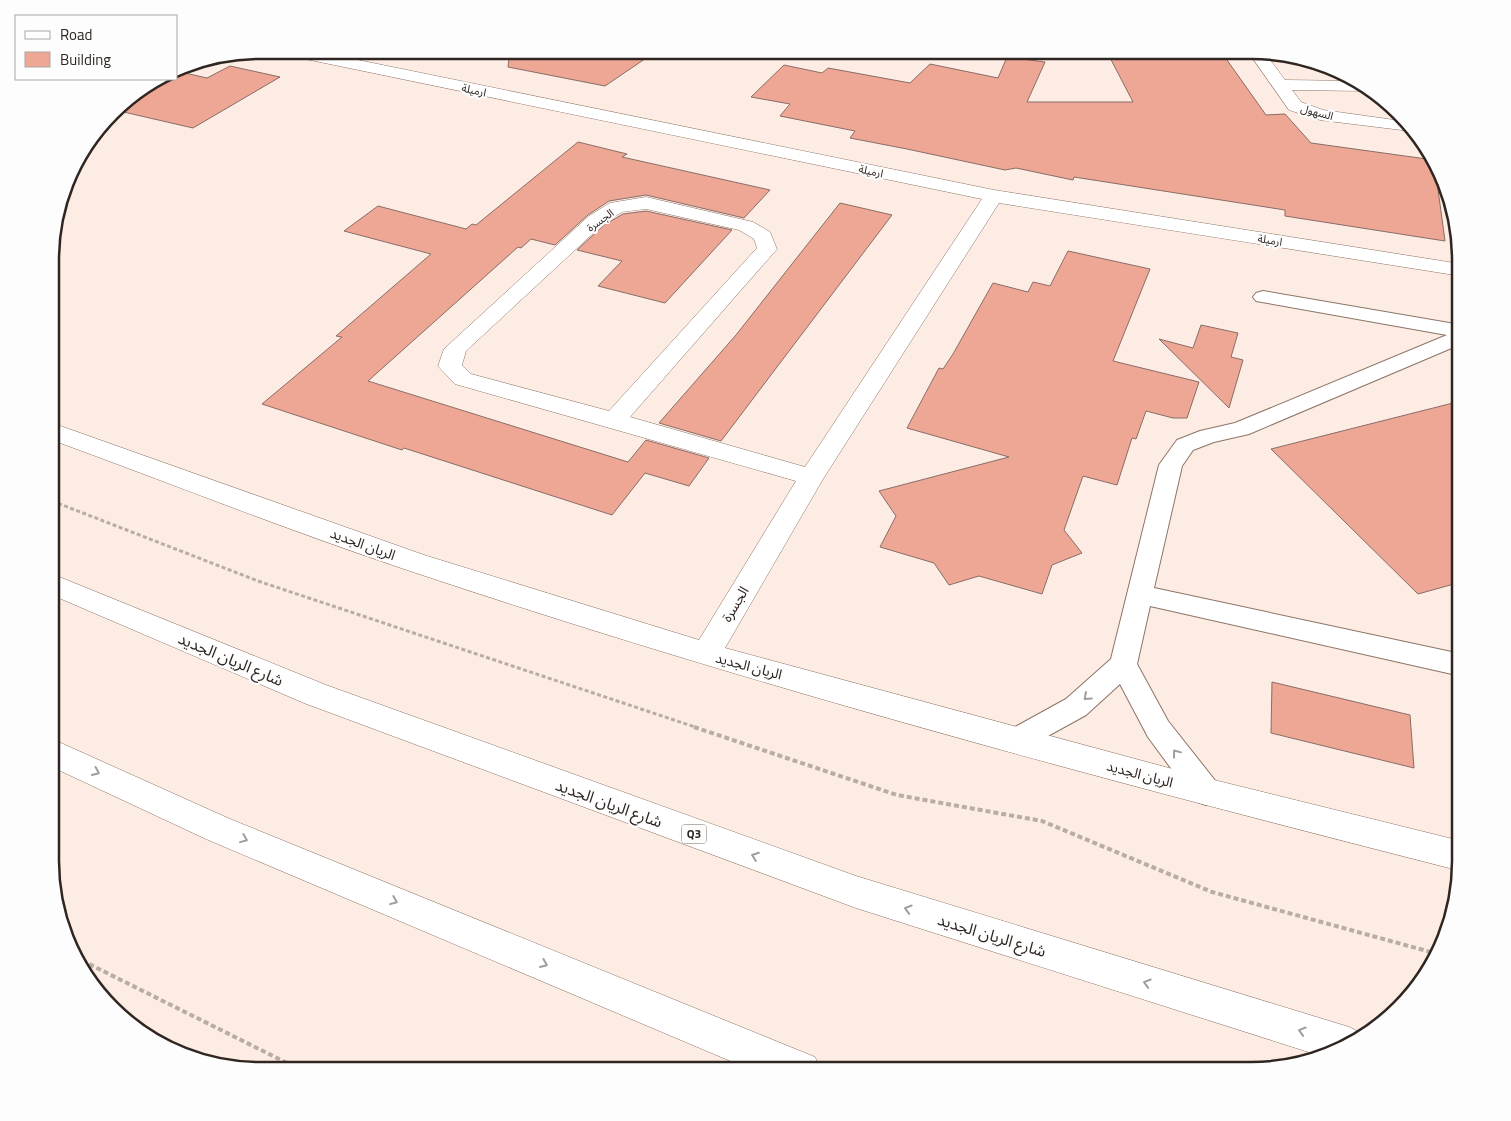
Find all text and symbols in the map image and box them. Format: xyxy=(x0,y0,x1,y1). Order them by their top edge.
legend xyxy=(15,15,178,80)
text: Road xyxy=(60,23,92,46)
text: Building xyxy=(60,48,111,71)
street label: ارميلة xyxy=(460,80,488,100)
street label: السهول xyxy=(1299,100,1335,124)
street label: ارميلة xyxy=(857,161,885,181)
street label: الجسرة xyxy=(583,205,617,235)
street label: ارميلة xyxy=(1257,230,1283,250)
street label: الريان الجديد xyxy=(328,522,399,565)
street label: الجسرة xyxy=(716,582,753,626)
street label: شارع الريان الجديد xyxy=(174,626,287,693)
street label: الريان الجديد xyxy=(714,647,785,684)
one-way arrow xyxy=(1083,691,1092,700)
one-way arrow xyxy=(1173,749,1182,759)
street label: الريان الجديد xyxy=(1105,755,1176,792)
one-way arrow xyxy=(91,766,100,776)
street label: شارع الريان الجديد xyxy=(552,772,666,834)
road number: Q3 xyxy=(682,824,706,844)
one-way arrow xyxy=(239,833,248,843)
one-way arrow xyxy=(751,852,759,862)
one-way arrow xyxy=(389,895,398,906)
one-way arrow xyxy=(905,904,913,914)
street label: شارع الريان الجديد xyxy=(934,907,1049,964)
one-way arrow xyxy=(539,957,548,968)
one-way arrow xyxy=(1143,979,1152,989)
one-way arrow xyxy=(1298,1027,1307,1037)

